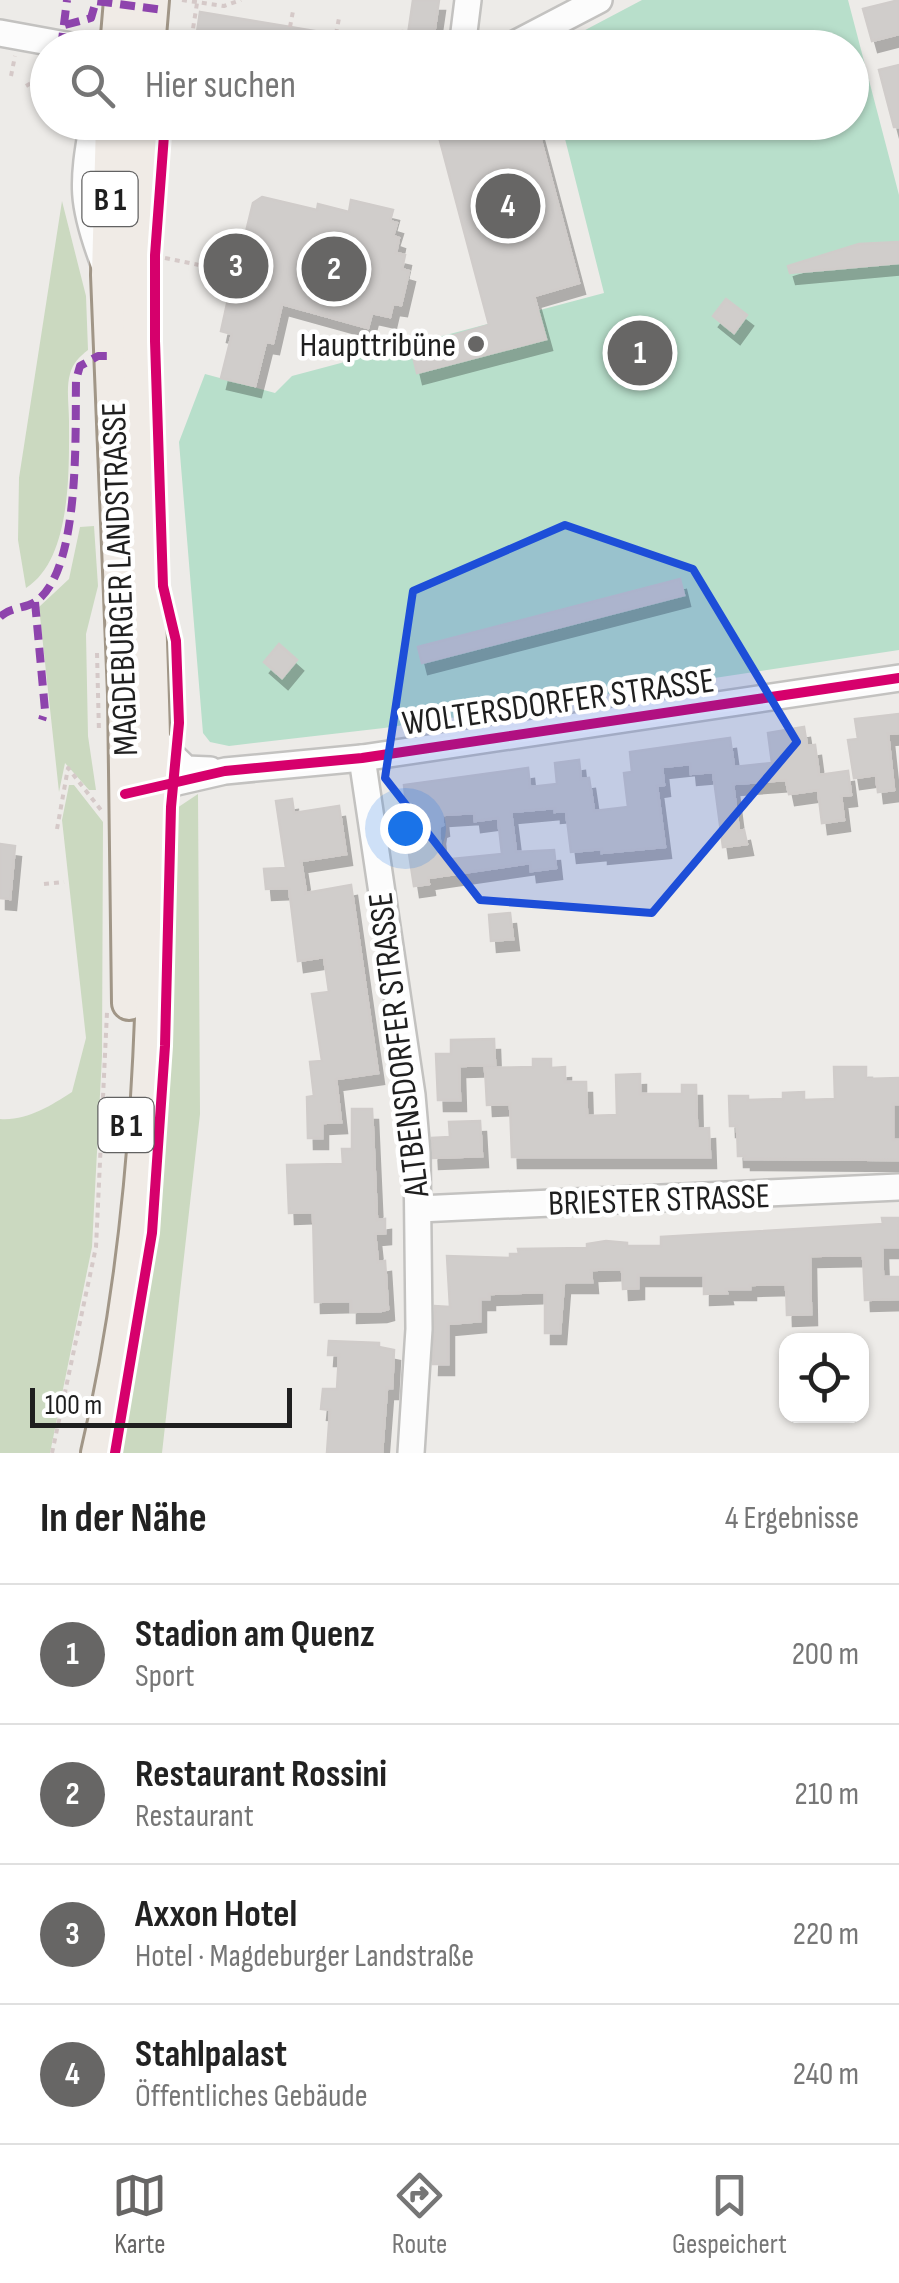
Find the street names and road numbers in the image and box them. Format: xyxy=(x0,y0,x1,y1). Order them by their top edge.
road number: B 1 xyxy=(82,172,138,226)
street label: MAGDEBURGER LANDSTRASSE xyxy=(93,401,148,757)
street label: WOLTERSDORFER STRASSE xyxy=(399,659,717,746)
street label: ALTBENSDORFER STRASSE xyxy=(359,890,440,1201)
road number: B 1 xyxy=(98,1098,154,1152)
street label: BRIESTER STRASSE xyxy=(547,1175,771,1226)

